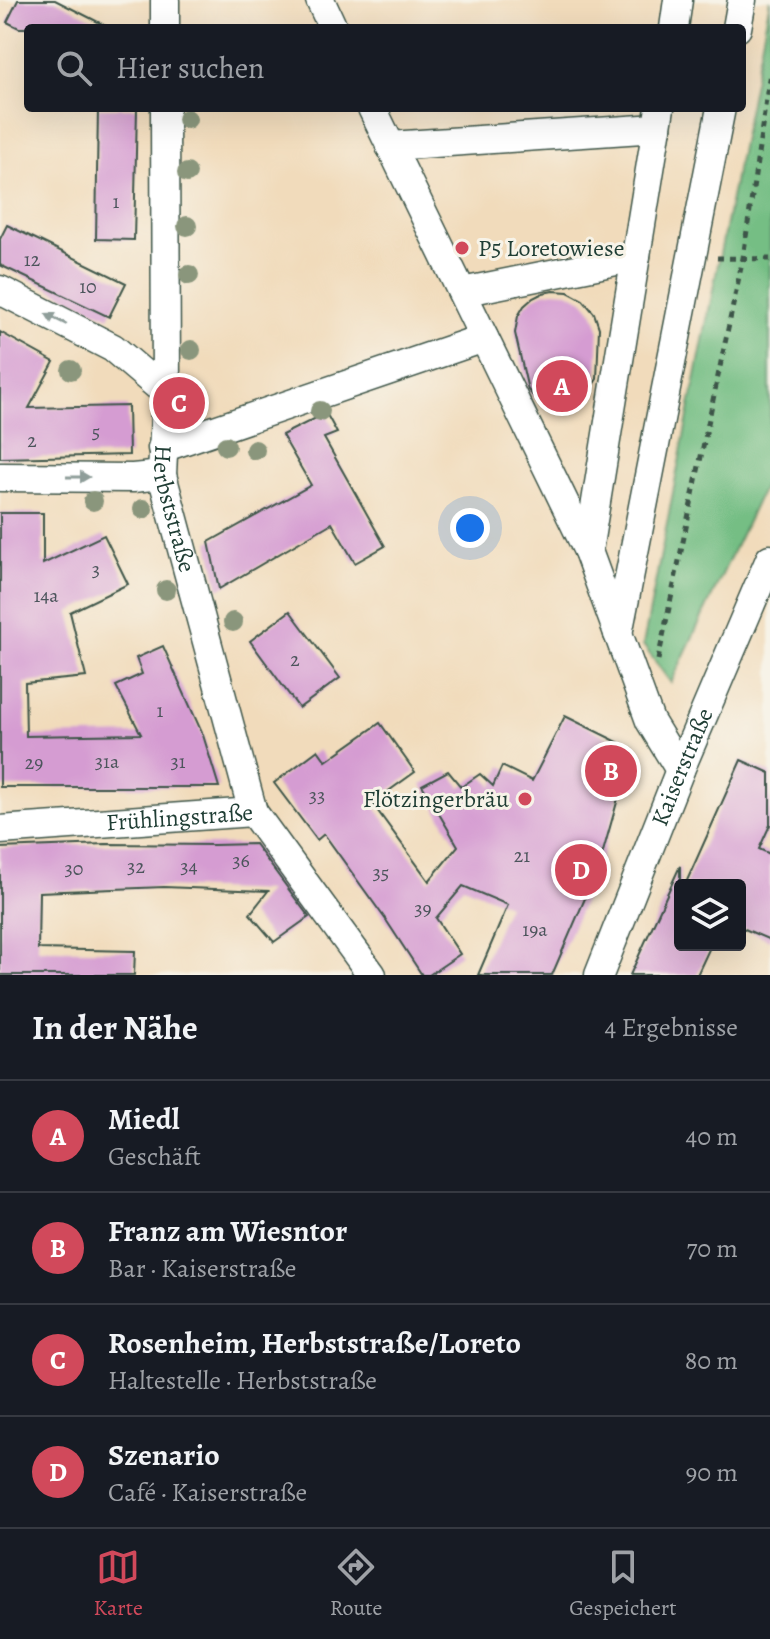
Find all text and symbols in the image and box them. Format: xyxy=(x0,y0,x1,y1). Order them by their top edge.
search box xyxy=(24,24,746,112)
icon: search xyxy=(52,46,96,90)
text: Hier suchen xyxy=(116,48,265,88)
house number: 1 xyxy=(113,188,120,215)
place label: P5 Loretowiese xyxy=(478,232,624,264)
marker: P5 Loretowiese xyxy=(453,239,471,257)
house number: 12 xyxy=(24,246,41,273)
house number: 10 xyxy=(79,273,97,300)
one-way arrow xyxy=(45,313,68,326)
pin: A xyxy=(536,356,588,416)
pin: C xyxy=(153,373,205,433)
house number: 5 xyxy=(92,418,100,445)
house number: 2 xyxy=(27,427,37,454)
street label: Herbststraße xyxy=(146,444,203,576)
one-way arrow xyxy=(66,471,91,483)
your location xyxy=(450,508,490,548)
house number: 3 xyxy=(92,556,100,583)
house number: 14a xyxy=(33,582,59,609)
house number: 2 xyxy=(290,646,300,673)
house number: 1 xyxy=(157,697,164,724)
street label: Kaiserstraße xyxy=(643,703,721,831)
pin: B xyxy=(585,741,637,801)
house number: 31a xyxy=(95,748,120,775)
house number: 31 xyxy=(170,748,186,775)
house number: 29 xyxy=(25,749,43,776)
house number: 33 xyxy=(309,782,325,809)
place label: Flötzingerbräu xyxy=(363,783,509,815)
marker: Flötzingerbräu xyxy=(516,790,534,808)
street label: Frühlingstraße xyxy=(105,796,254,838)
pin: D xyxy=(555,840,607,900)
house number: 21 xyxy=(514,842,530,869)
house number: 36 xyxy=(232,847,250,874)
house number: 32 xyxy=(127,853,145,880)
house number: 34 xyxy=(180,853,198,880)
house number: 30 xyxy=(65,855,83,882)
house number: 35 xyxy=(373,859,389,886)
map controls xyxy=(674,879,746,951)
button: layers xyxy=(674,879,746,951)
house number: 39 xyxy=(414,895,432,922)
house number: 19a xyxy=(522,916,548,943)
text: In der Nähe xyxy=(32,1004,198,1051)
text: 4 Ergebnisse xyxy=(605,1010,738,1045)
text: Miedl xyxy=(108,1099,180,1139)
text: A xyxy=(50,1119,66,1154)
text: 40 m xyxy=(686,1119,738,1154)
text: Geschäft xyxy=(108,1139,201,1174)
text: Franz am Wiesntor xyxy=(108,1211,347,1251)
text: B xyxy=(50,1231,66,1266)
text: 70 m xyxy=(686,1231,738,1266)
text: Bar · Kaiserstraße xyxy=(108,1251,296,1286)
text: Rosenheim, Herbststraße/Loreto xyxy=(108,1323,521,1363)
text: C xyxy=(50,1343,66,1378)
text: 80 m xyxy=(685,1343,738,1378)
text: Haltestelle · Herbststraße xyxy=(108,1363,377,1398)
text: Szenario xyxy=(108,1435,220,1475)
text: D xyxy=(49,1455,67,1490)
text: 90 m xyxy=(686,1455,738,1490)
text: Café · Kaiserstraße xyxy=(108,1475,307,1510)
tab: Karte xyxy=(93,1545,143,1623)
tab: Route xyxy=(330,1545,382,1623)
tab: Gespeichert xyxy=(569,1545,677,1623)

